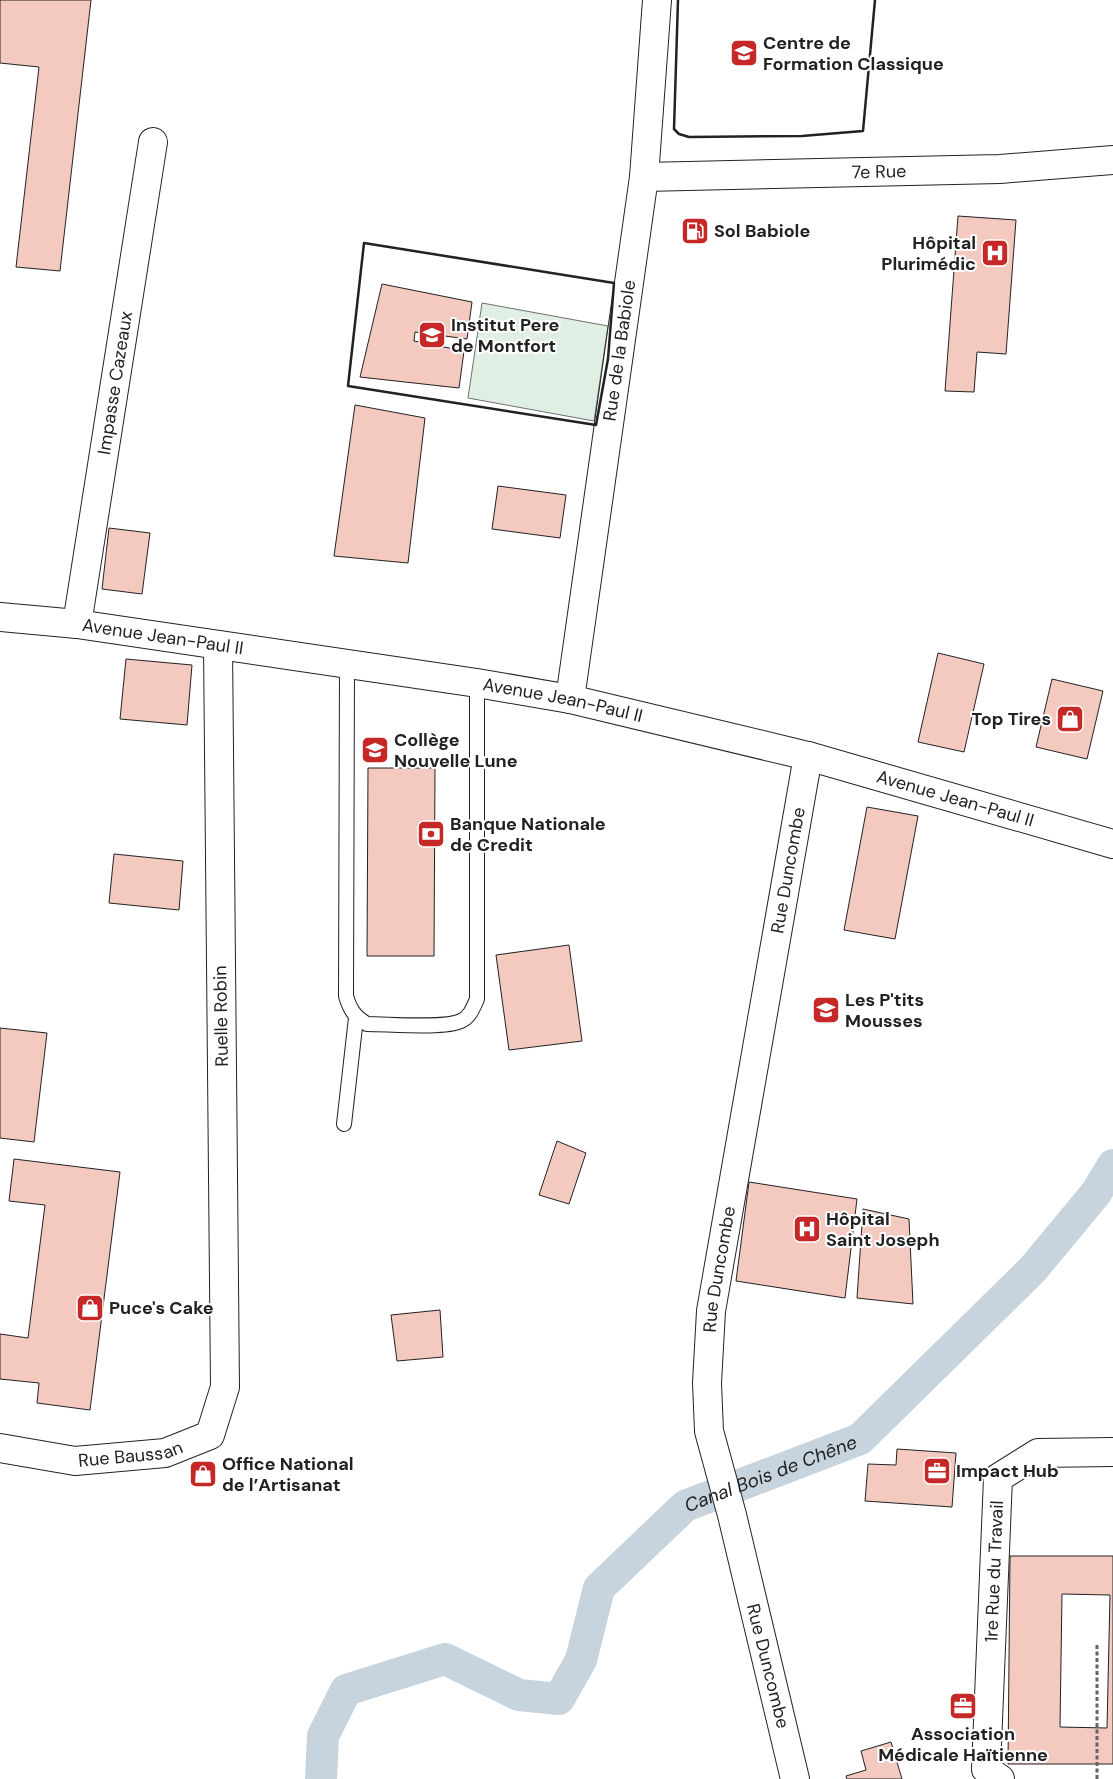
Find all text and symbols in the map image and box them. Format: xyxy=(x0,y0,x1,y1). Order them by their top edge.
place label: Centre de Formation Classique xyxy=(763,31,944,76)
school or university icon: Centre de Formation Classique xyxy=(729,38,759,68)
street label: 7e Rue xyxy=(851,159,907,184)
fuel station icon: Sol Babiole xyxy=(680,216,710,246)
place label: Sol Babiole xyxy=(714,219,810,243)
place label: Hôpital Plurimédic xyxy=(881,231,976,276)
hospital icon: Hôpital Plurimédic xyxy=(980,238,1010,268)
street label: Rue de la Babiole xyxy=(598,278,641,423)
street label: Impasse Cazeaux xyxy=(92,310,138,456)
place label: Institut Pere de Montfort xyxy=(451,313,560,358)
school or university icon: Institut Pere de Montfort xyxy=(417,320,447,350)
street label: Avenue Jean-Paul II xyxy=(81,613,245,660)
street label: Avenue Jean-Paul II xyxy=(481,672,645,728)
shop icon: Top Tires xyxy=(1055,704,1085,734)
place label: Top Tires xyxy=(972,707,1051,731)
place label: Collège Nouvelle Lune xyxy=(394,728,518,773)
school or university icon: Collège Nouvelle Lune xyxy=(360,735,390,765)
street label: Avenue Jean-Paul II xyxy=(874,764,1037,833)
street label: Rue Duncombe xyxy=(765,805,811,935)
place label: Banque Nationale de Credit xyxy=(450,812,606,857)
bank icon: Banque Nationale de Credit xyxy=(416,819,446,849)
street label: Ruelle Robin xyxy=(208,965,234,1067)
place label: Les P'tits Mousses xyxy=(845,988,924,1033)
school or university icon: Les P'tits Mousses xyxy=(811,995,841,1025)
street label: Rue Duncombe xyxy=(698,1204,741,1333)
place label: Hôpital Saint Joseph xyxy=(826,1207,940,1252)
hospital icon: Hôpital Saint Joseph xyxy=(792,1214,822,1244)
shop icon: Puce's Cake xyxy=(75,1293,105,1323)
place label: Puce's Cake xyxy=(109,1296,214,1320)
water label: Canal Bois de Chêne xyxy=(681,1429,860,1518)
street label: Rue Baussan xyxy=(77,1435,186,1473)
place label: Office National de l’Artisanat xyxy=(222,1452,354,1497)
office icon: Impact Hub xyxy=(922,1456,952,1486)
shop icon: Office National de l’Artisanat xyxy=(188,1459,218,1489)
place label: Impact Hub xyxy=(956,1459,1059,1483)
street label: 1re Rue du Travail xyxy=(979,1500,1009,1643)
street label: Rue Duncombe xyxy=(741,1601,795,1731)
office icon: Association Médicale Haïtienne xyxy=(948,1691,978,1721)
place label: Association Médicale Haïtienne xyxy=(878,1722,1048,1767)

